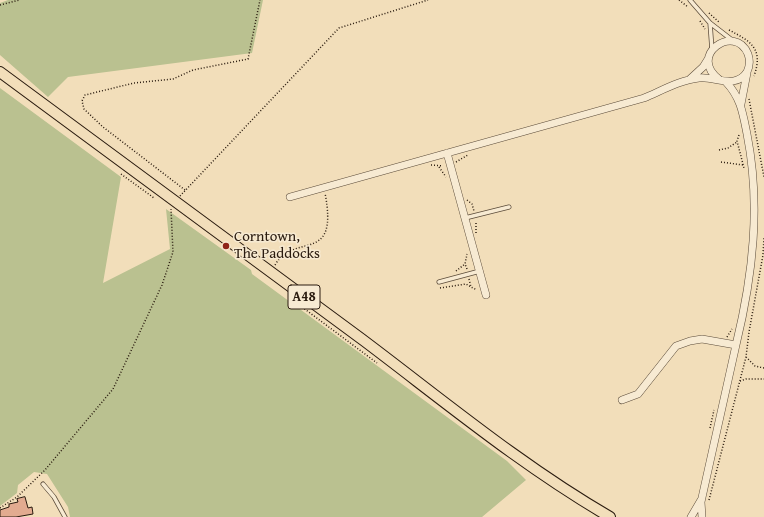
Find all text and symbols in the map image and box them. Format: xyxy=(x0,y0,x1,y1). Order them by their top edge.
place label: Corntown, The Paddocks xyxy=(234,228,320,263)
marker: Corntown, The Paddocks xyxy=(221,241,231,251)
road number: A48 xyxy=(288,285,320,309)

